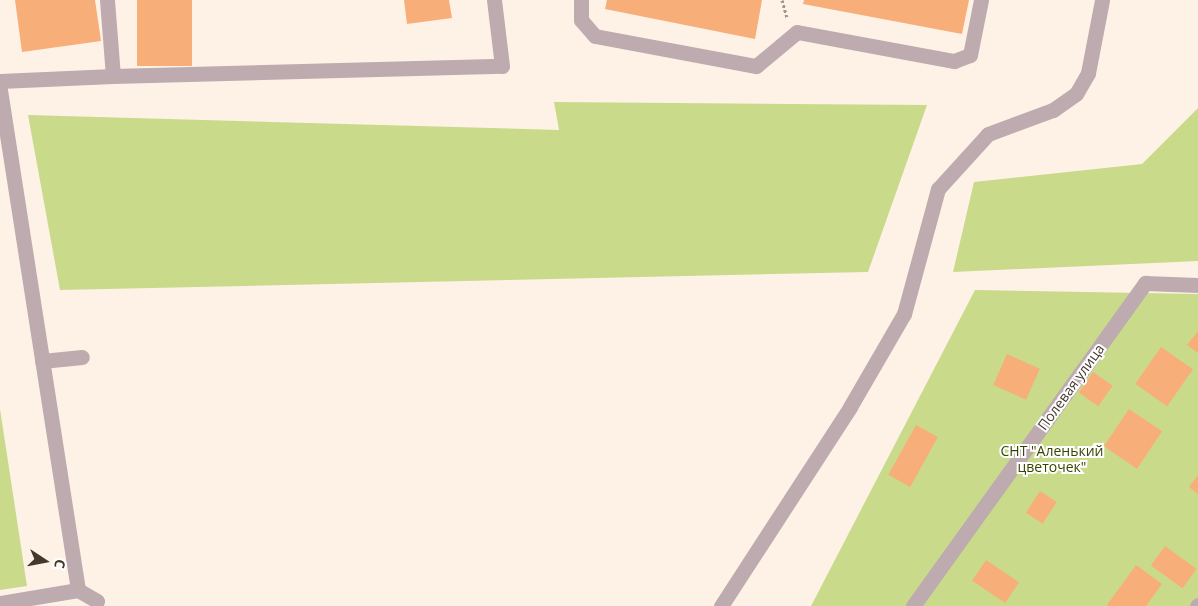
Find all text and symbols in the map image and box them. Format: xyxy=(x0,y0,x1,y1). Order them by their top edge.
street label: Полевая улица xyxy=(1034,341,1108,433)
park label: СНТ "Аленький цветочек" xyxy=(1001,443,1103,476)
north arrow xyxy=(20,536,70,586)
text: С xyxy=(50,558,70,570)

